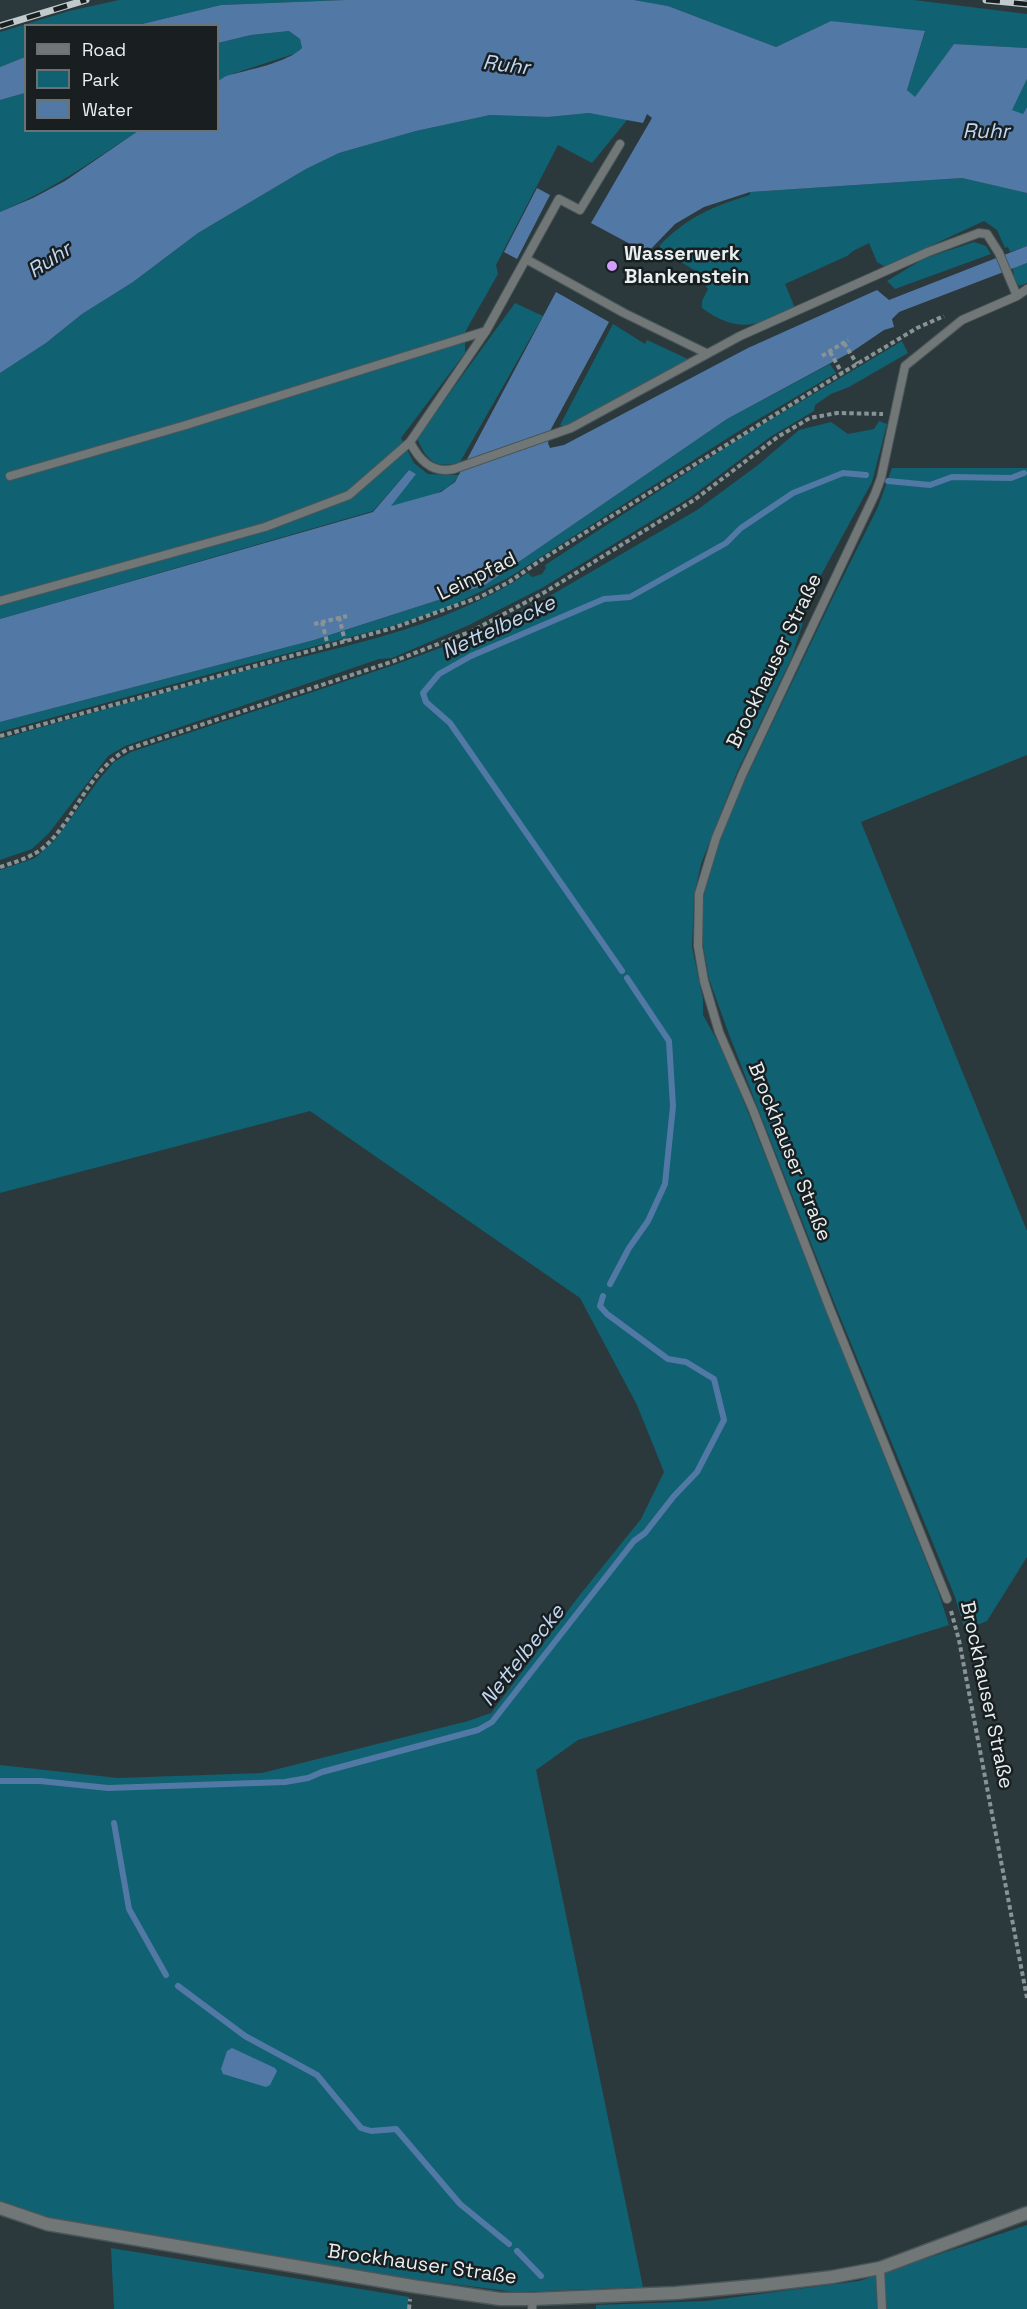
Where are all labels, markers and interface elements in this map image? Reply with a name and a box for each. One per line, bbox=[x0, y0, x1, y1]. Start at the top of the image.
legend bbox=[24, 24, 219, 132]
text: Road bbox=[82, 38, 126, 61]
water label: Ruhr bbox=[481, 51, 531, 81]
text: Park bbox=[82, 68, 119, 91]
text: Water bbox=[82, 98, 133, 121]
water label: Ruhr bbox=[963, 119, 1009, 145]
water label: Ruhr bbox=[23, 238, 77, 284]
place label: Wasserwerk Blankenstein bbox=[624, 243, 749, 290]
marker: Wasserwerk Blankenstein bbox=[605, 259, 619, 273]
street label: Leinpfad bbox=[433, 548, 521, 606]
street label: Brockhauser Straße bbox=[722, 570, 828, 752]
water label: Nettelbecke bbox=[438, 591, 560, 665]
street label: Brockhauser Straße bbox=[742, 1059, 836, 1245]
street label: Brockhauser Straße bbox=[954, 1599, 1018, 1791]
water label: Nettelbecke bbox=[475, 1600, 571, 1712]
street label: Brockhauser Straße bbox=[326, 2240, 518, 2290]

